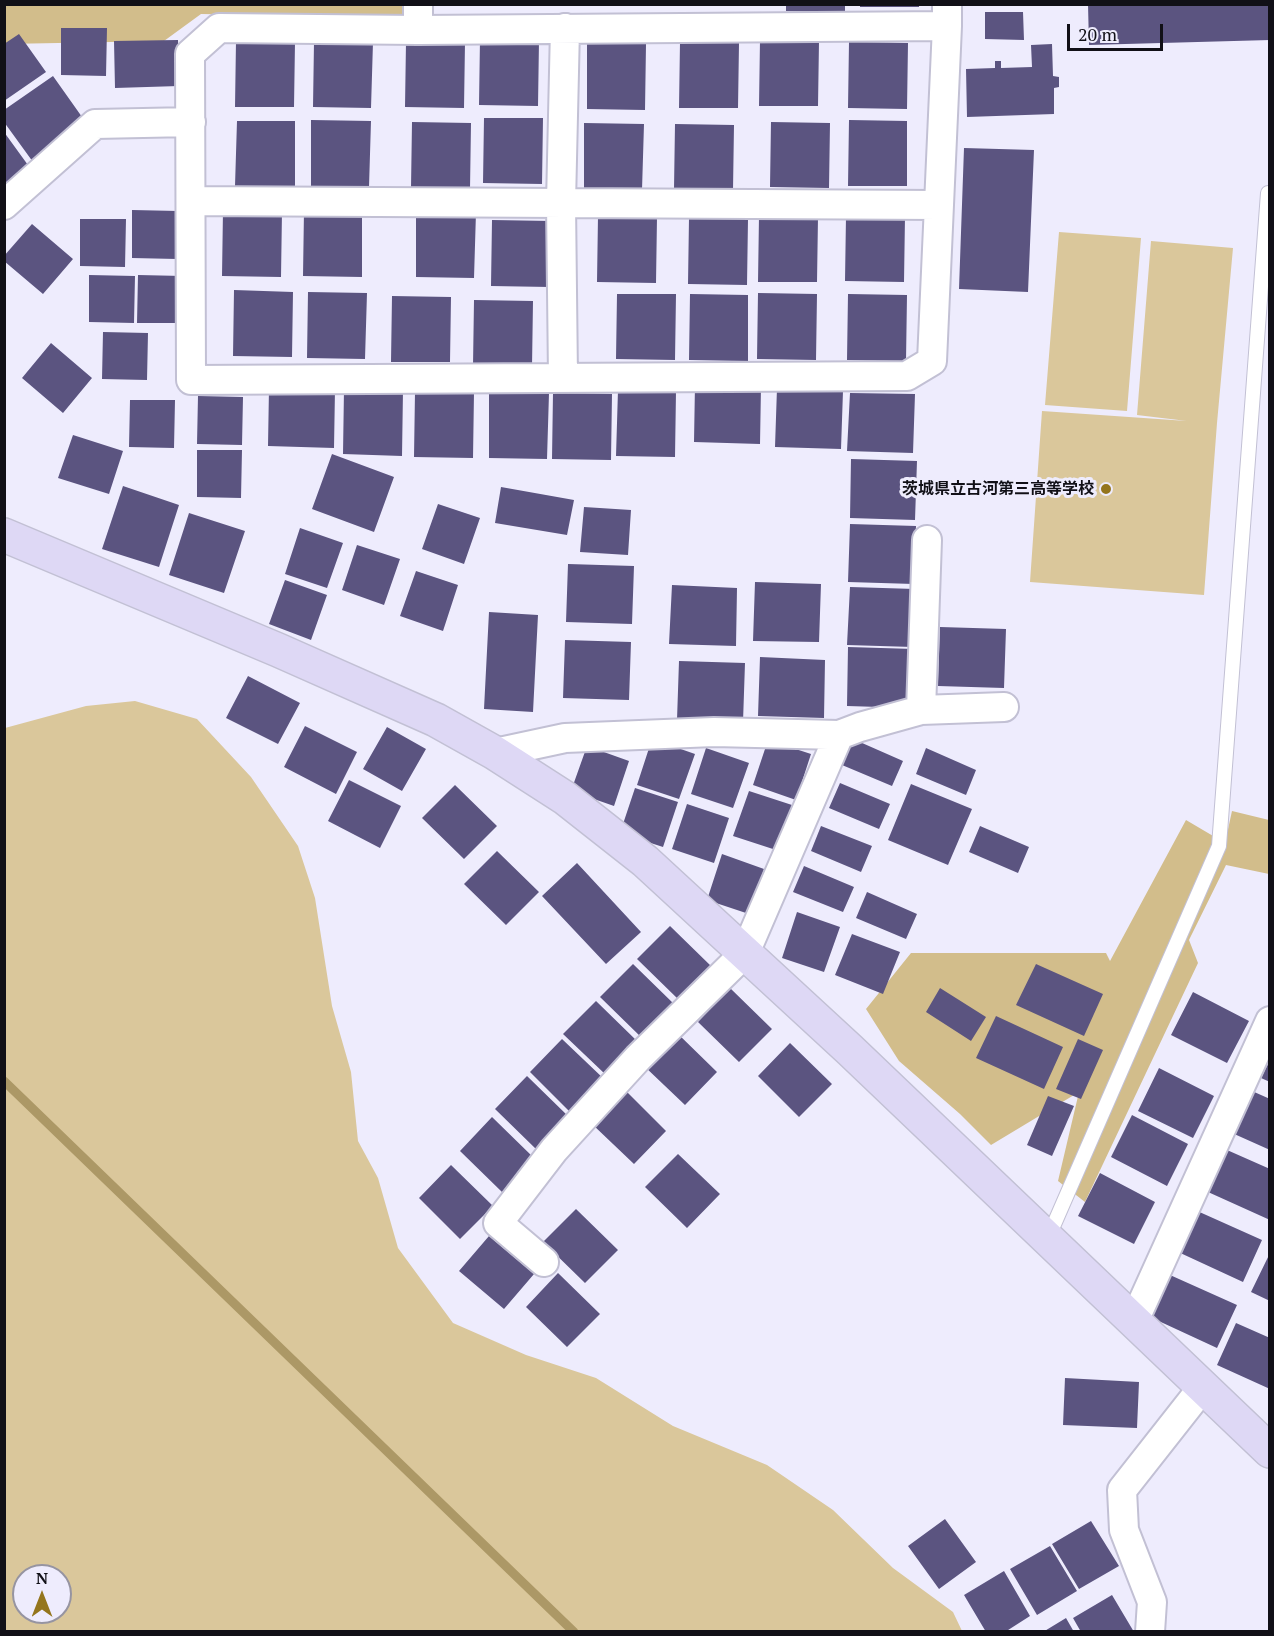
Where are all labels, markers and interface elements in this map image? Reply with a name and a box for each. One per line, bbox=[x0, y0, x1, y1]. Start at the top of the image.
scale bar bbox=[1070, 12, 1166, 50]
text: 20 m bbox=[1078, 22, 1117, 46]
place label: 茨城県立古河第三高等学校 bbox=[902, 479, 1094, 499]
marker: 茨城県立古河第三高等学校 bbox=[1099, 482, 1113, 496]
north arrow bbox=[12, 1564, 72, 1624]
text: N bbox=[36, 1567, 48, 1589]

